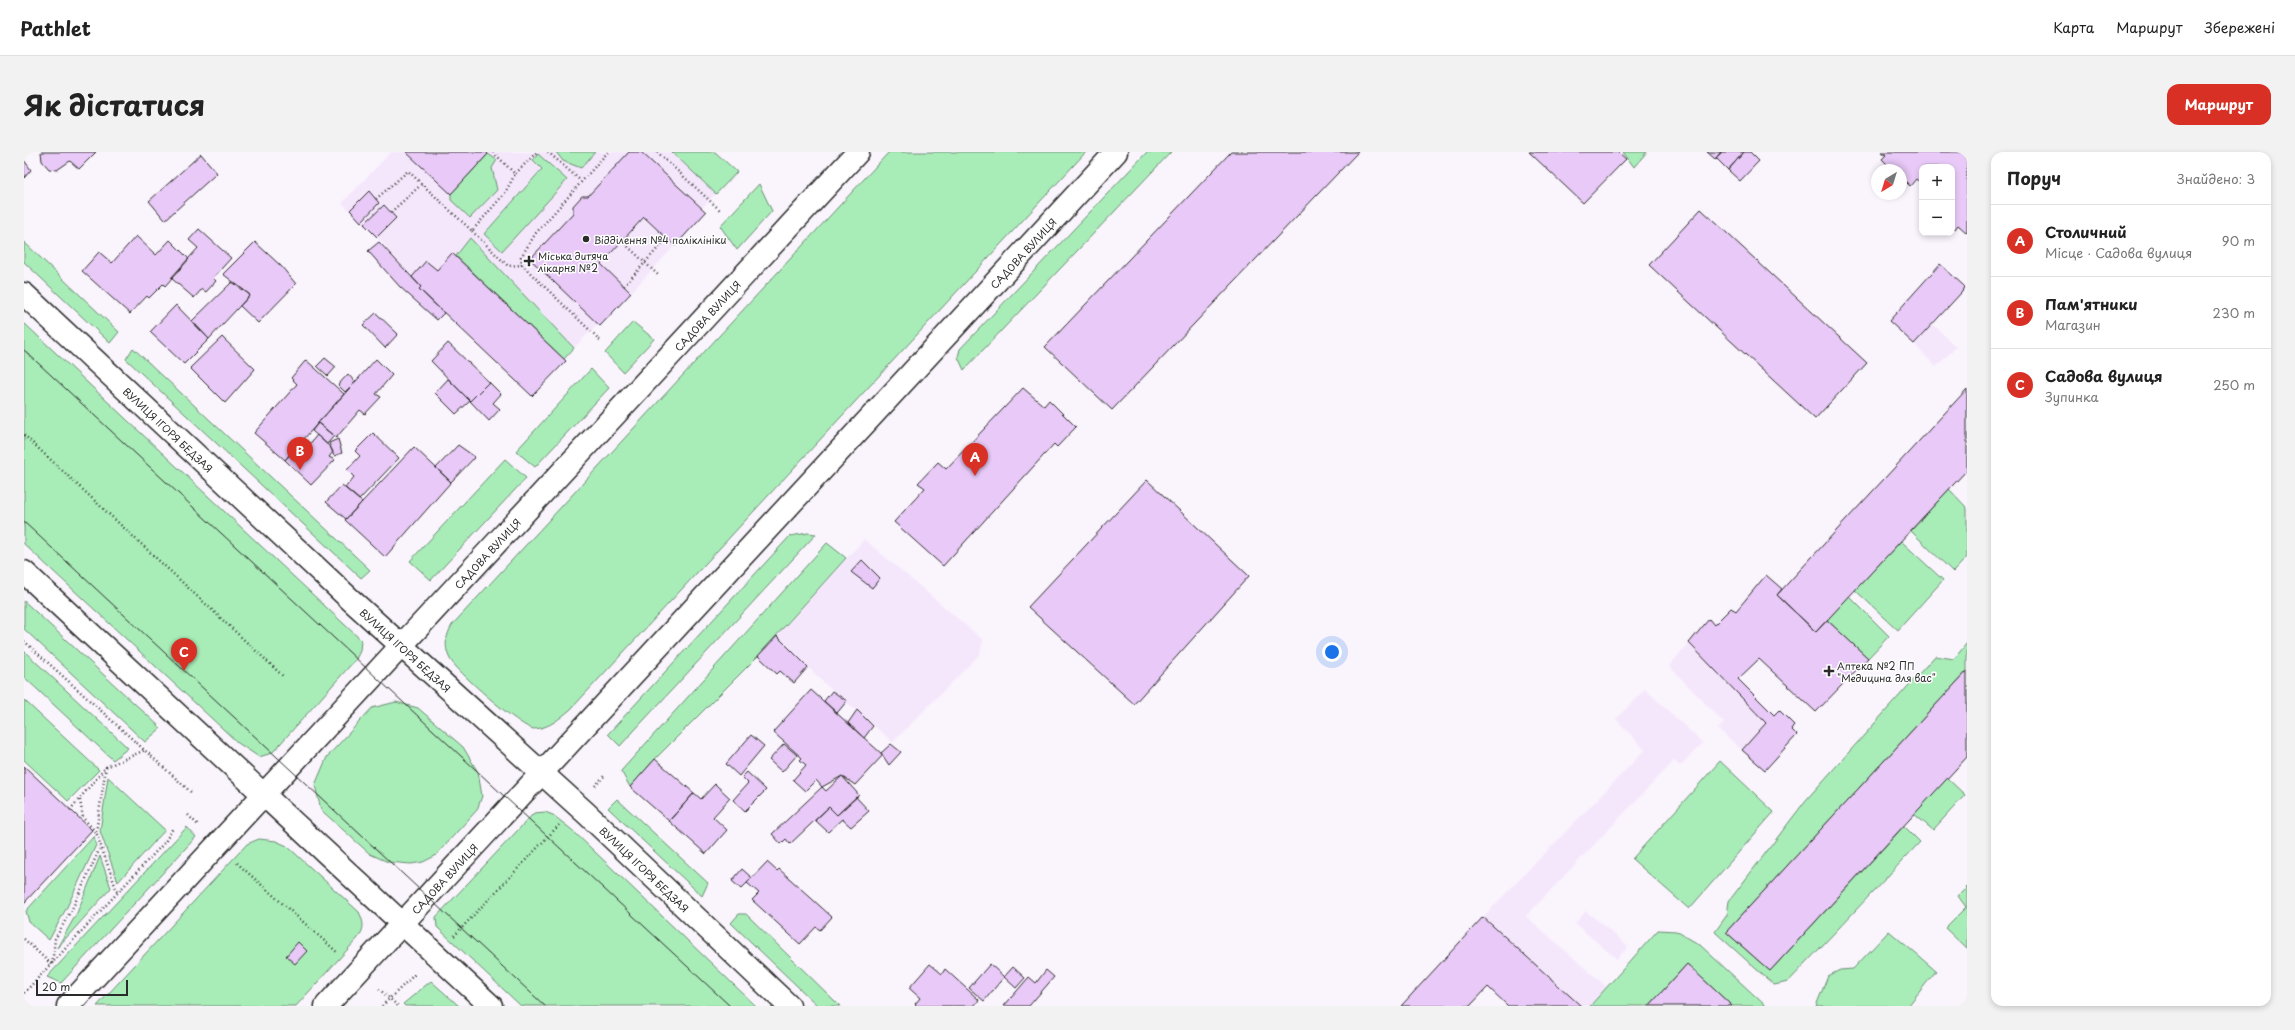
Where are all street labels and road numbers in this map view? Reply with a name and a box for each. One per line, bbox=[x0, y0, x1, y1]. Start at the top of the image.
street label: САДОВА ВУЛИЦЯ bbox=[986, 214, 1059, 291]
street label: САДОВА ВУЛИЦЯ bbox=[670, 276, 744, 354]
street label: ВУЛИЦЯ ІГОРЯ БЕДЗАЯ bbox=[120, 383, 217, 475]
street label: САДОВА ВУЛИЦЯ bbox=[450, 514, 524, 592]
street label: ВУЛИЦЯ ІГОРЯ БЕДЗАЯ bbox=[357, 605, 455, 695]
street label: ВУЛИЦЯ ІГОРЯ БЕДЗАЯ bbox=[597, 823, 693, 915]
street label: САДОВА ВУЛИЦЯ bbox=[408, 840, 481, 917]

